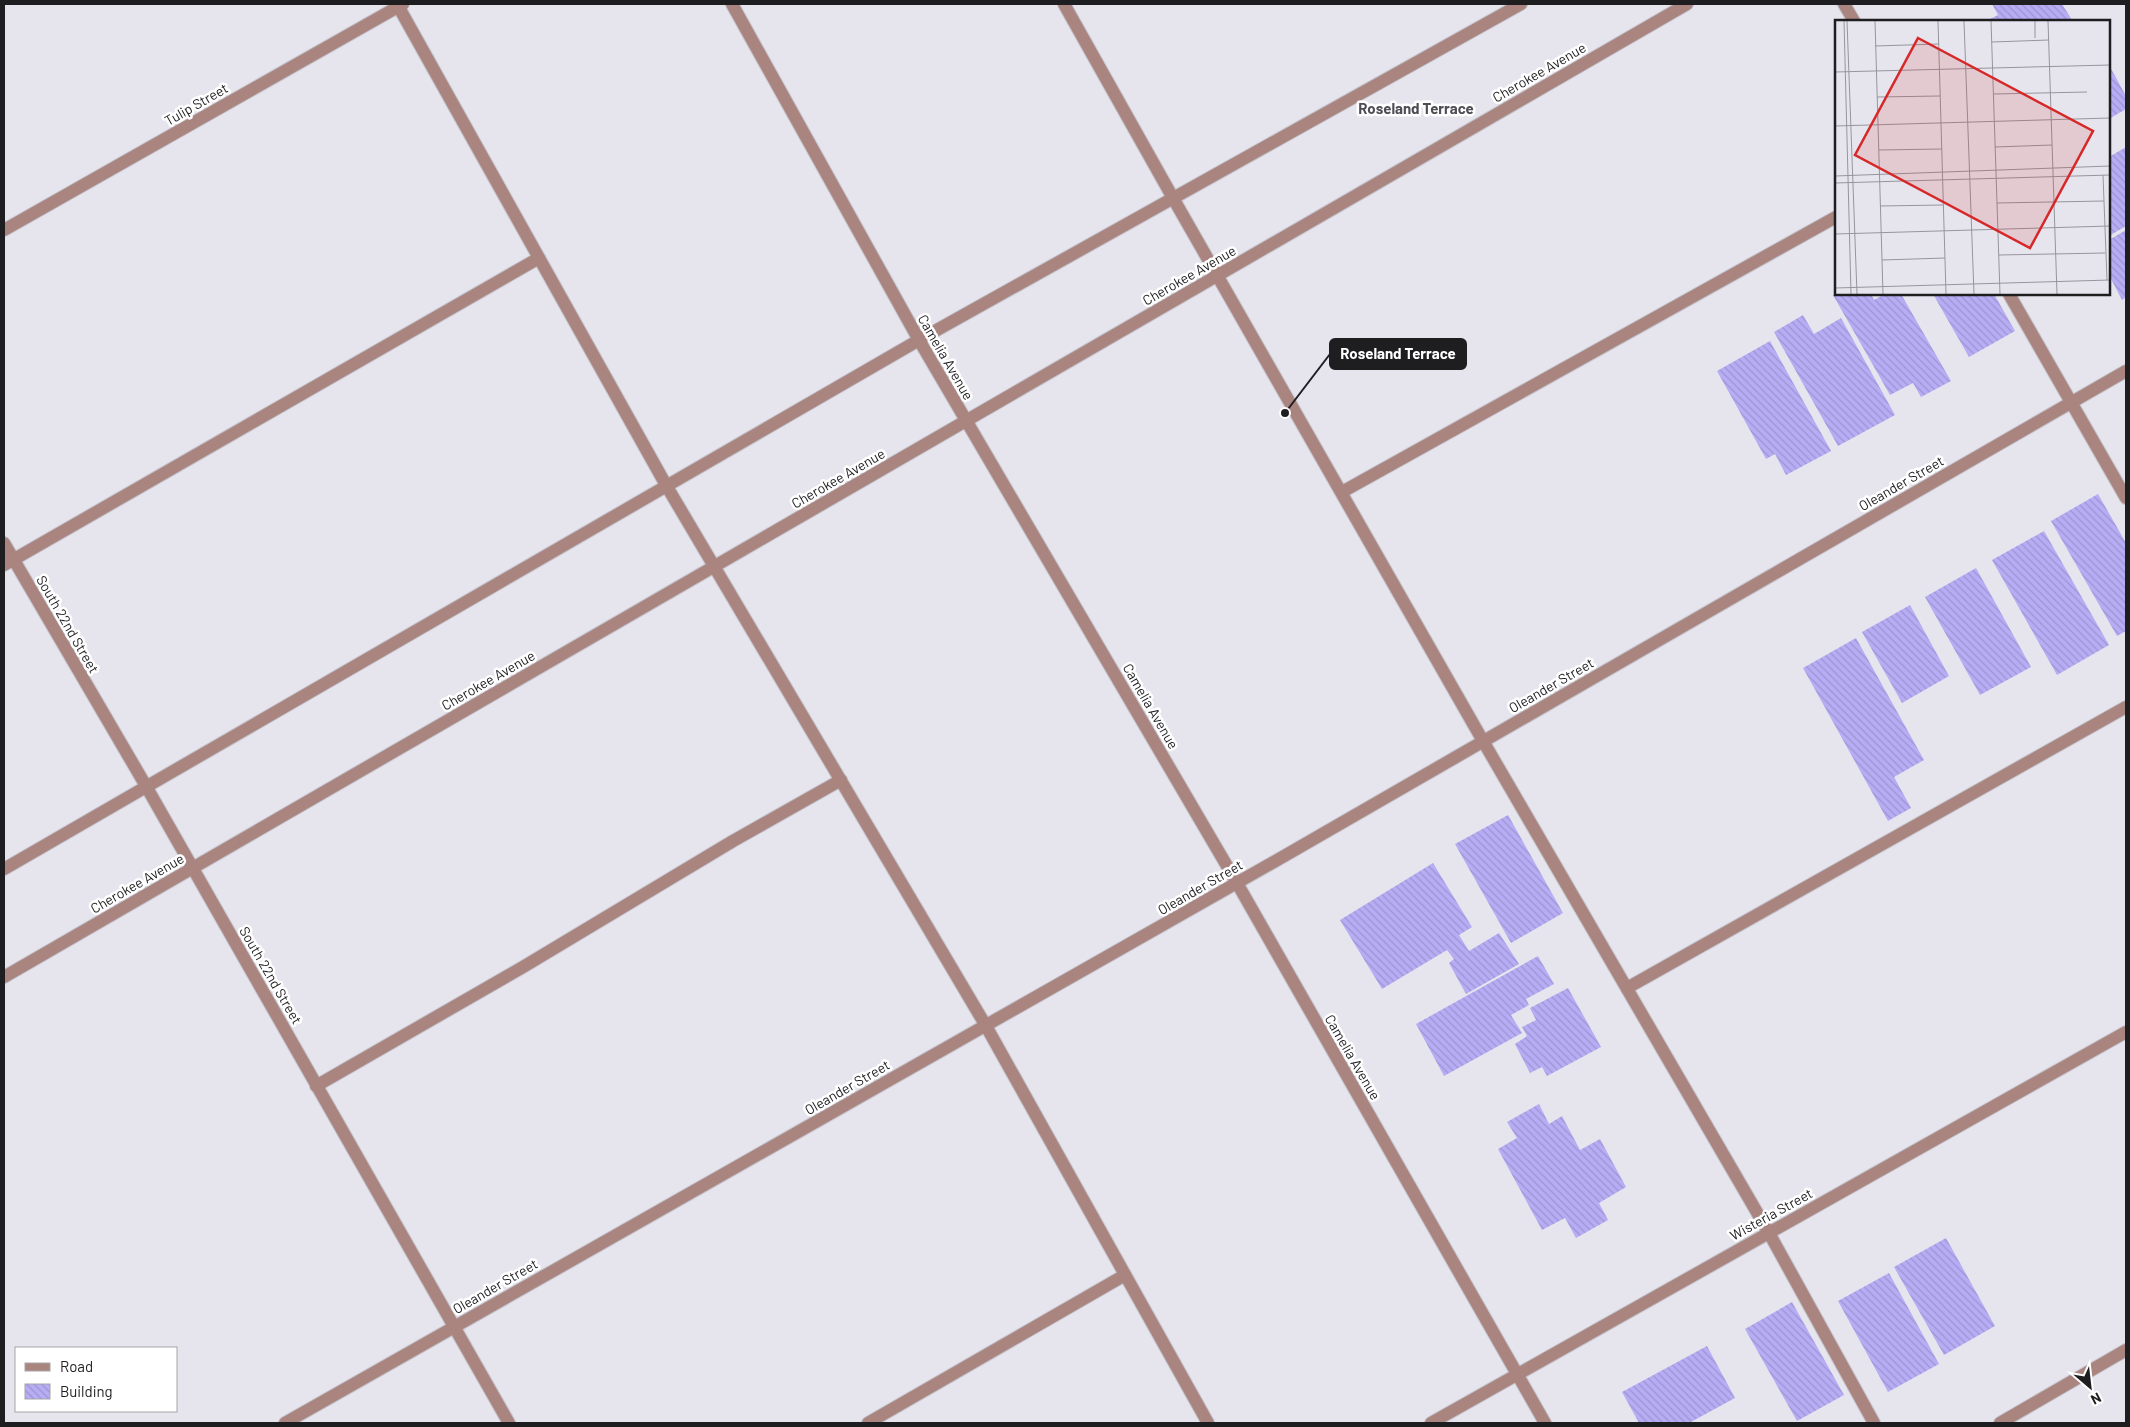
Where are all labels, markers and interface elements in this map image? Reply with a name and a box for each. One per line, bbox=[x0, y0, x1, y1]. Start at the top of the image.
inset map bbox=[1835, 20, 2110, 295]
street label: Cherokee Avenue bbox=[1489, 38, 1589, 106]
street label: Tulip Street bbox=[161, 79, 231, 129]
district label: Roseland Terrace bbox=[1358, 99, 1474, 117]
street label: Cherokee Avenue bbox=[1139, 241, 1239, 309]
street label: Camelia Avenue bbox=[915, 311, 977, 403]
callout: Roseland Terrace bbox=[1330, 339, 1466, 369]
text: Roseland Terrace bbox=[1340, 344, 1456, 362]
street label: Cherokee Avenue bbox=[788, 444, 888, 512]
street label: Oleander Street bbox=[1856, 452, 1946, 514]
street label: South 22nd Street bbox=[33, 572, 103, 676]
street label: Cherokee Avenue bbox=[438, 646, 538, 714]
street label: Oleander Street bbox=[1506, 654, 1596, 716]
street label: Camelia Avenue bbox=[1120, 660, 1182, 752]
street label: Cherokee Avenue bbox=[87, 849, 187, 917]
street label: Oleander Street bbox=[1155, 856, 1245, 918]
street label: South 22nd Street bbox=[236, 923, 306, 1027]
street label: Camelia Avenue bbox=[1322, 1011, 1384, 1103]
street label: Oleander Street bbox=[802, 1056, 892, 1118]
street label: Wisteria Street bbox=[1727, 1184, 1815, 1244]
street label: Oleander Street bbox=[450, 1255, 540, 1317]
legend bbox=[15, 1347, 178, 1412]
text: Road bbox=[60, 1357, 93, 1375]
north arrow bbox=[2065, 1362, 2115, 1412]
text: Building bbox=[60, 1382, 113, 1400]
text: N bbox=[2088, 1389, 2104, 1409]

